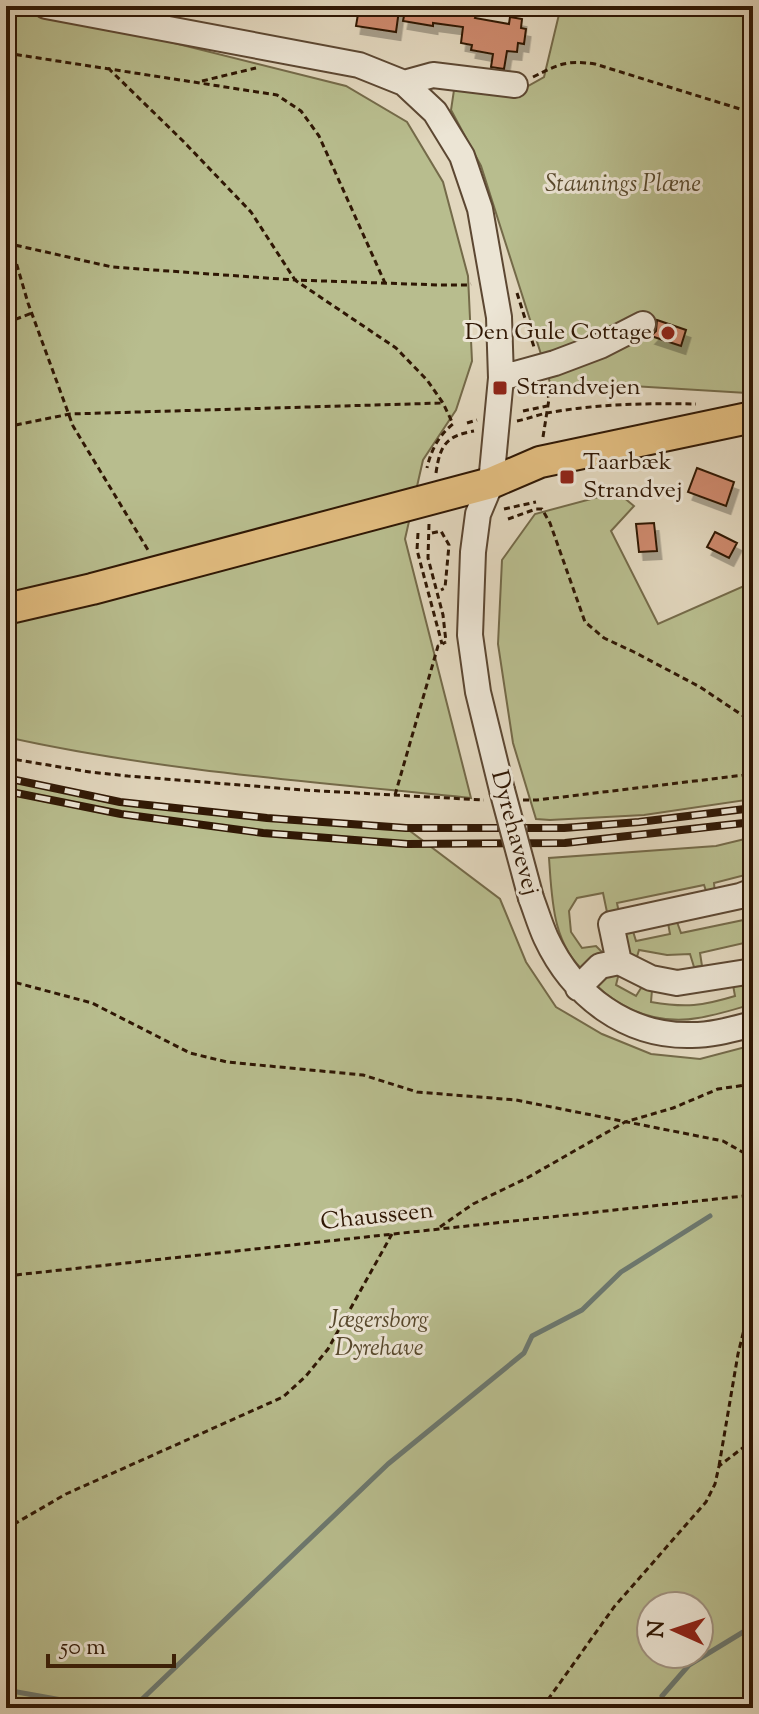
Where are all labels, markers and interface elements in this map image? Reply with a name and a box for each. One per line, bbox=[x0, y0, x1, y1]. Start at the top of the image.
park label: Staunings Plæne bbox=[545, 168, 701, 202]
place label: Den Gule Cottage bbox=[465, 316, 652, 350]
marker: Den Gule Cottage bbox=[659, 324, 677, 342]
place label: Strandvejen bbox=[516, 371, 641, 405]
marker: Strandvejen bbox=[491, 379, 509, 397]
place label: Taarbæk Strandvej bbox=[583, 446, 682, 508]
marker: Taarbæk Strandvej bbox=[558, 468, 576, 486]
street label: Dyrehavevej bbox=[481, 767, 547, 899]
street label: Chausseen bbox=[319, 1194, 435, 1240]
park label: Jægersborg Dyrehave bbox=[328, 1304, 429, 1366]
north arrow bbox=[635, 1590, 715, 1670]
scale bar bbox=[48, 1618, 174, 1668]
text: N bbox=[642, 1619, 674, 1639]
text: 50 m bbox=[58, 1631, 106, 1665]

